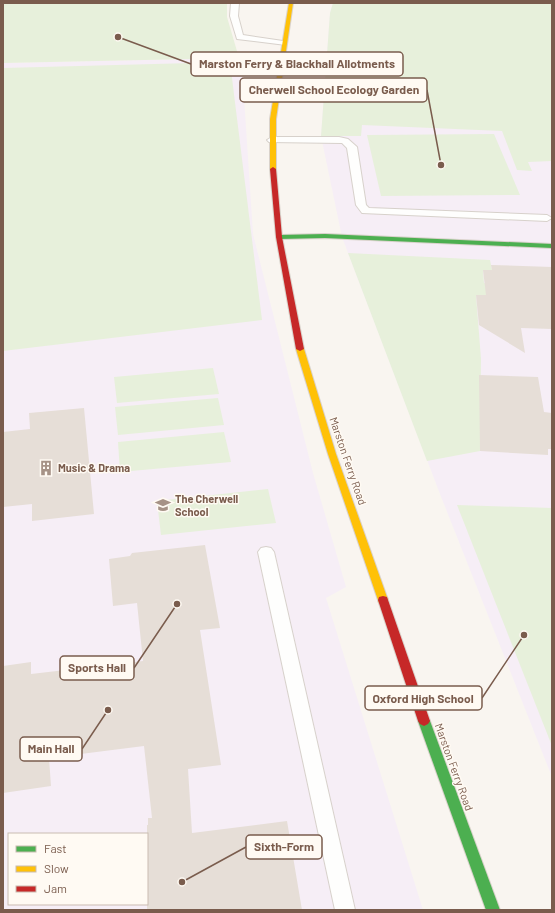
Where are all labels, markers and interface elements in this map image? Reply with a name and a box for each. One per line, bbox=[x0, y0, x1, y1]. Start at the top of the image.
callout: Marston Ferry & Blackhall Allotments bbox=[191, 52, 403, 76]
text: Marston Ferry & Blackhall Allotments bbox=[199, 56, 395, 70]
callout: Cherwell School Ecology Garden bbox=[240, 78, 427, 102]
text: Cherwell School Ecology Garden bbox=[249, 82, 419, 96]
street label: Marston Ferry Road bbox=[327, 415, 370, 507]
building icon: Music & Drama bbox=[37, 459, 55, 477]
place label: Music & Drama bbox=[58, 461, 130, 474]
place label: The Cherwell School bbox=[175, 492, 239, 518]
school or university icon: The Cherwell School bbox=[154, 496, 172, 514]
callout: Sports Hall bbox=[60, 656, 134, 680]
text: Sports Hall bbox=[68, 660, 126, 674]
callout: Oxford High School bbox=[365, 686, 482, 710]
text: Oxford High School bbox=[372, 691, 474, 705]
street label: Marston Ferry Road bbox=[433, 721, 476, 812]
callout: Main Hall bbox=[20, 737, 82, 761]
text: Main Hall bbox=[28, 741, 74, 755]
legend bbox=[8, 833, 148, 905]
callout: Sixth-Form bbox=[246, 835, 322, 859]
text: Sixth-Form bbox=[254, 839, 314, 853]
text: Fast bbox=[44, 841, 67, 855]
text: Slow bbox=[44, 861, 69, 875]
text: Jam bbox=[44, 881, 67, 895]

